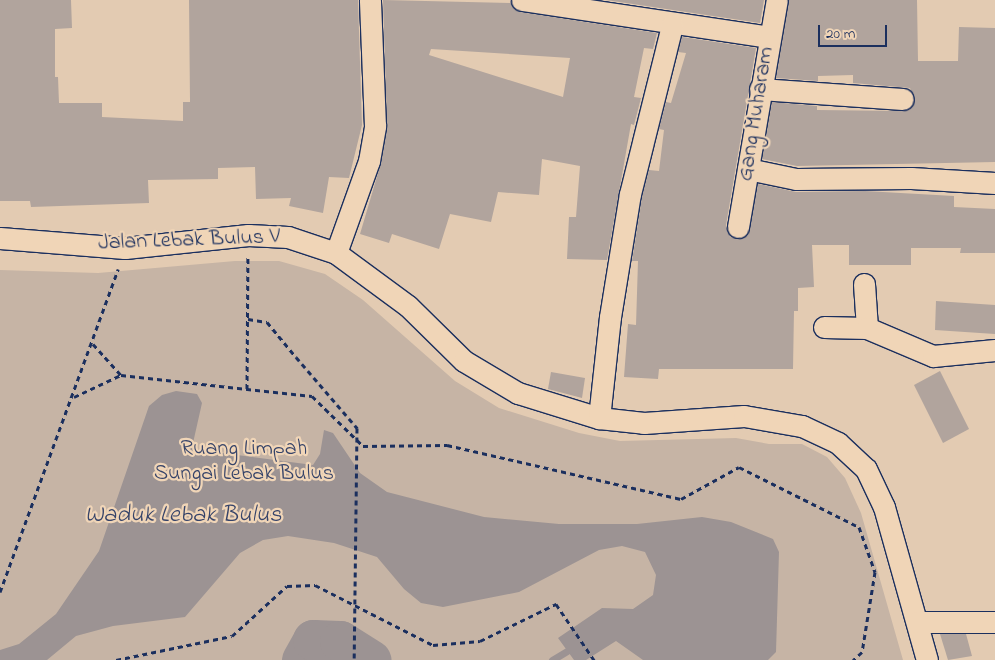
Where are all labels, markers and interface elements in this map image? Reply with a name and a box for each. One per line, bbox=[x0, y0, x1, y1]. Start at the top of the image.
scale bar bbox=[820, 15, 889, 47]
text: 20 m bbox=[826, 23, 855, 45]
street label: Gang Muharam bbox=[733, 45, 781, 183]
street label: Jalan Lebak Bulus V bbox=[98, 225, 280, 257]
park label: Ruang Limpah Sungai Lebak Bulus bbox=[154, 436, 334, 488]
water label: Waduk Lebak Bulus bbox=[85, 502, 281, 530]

